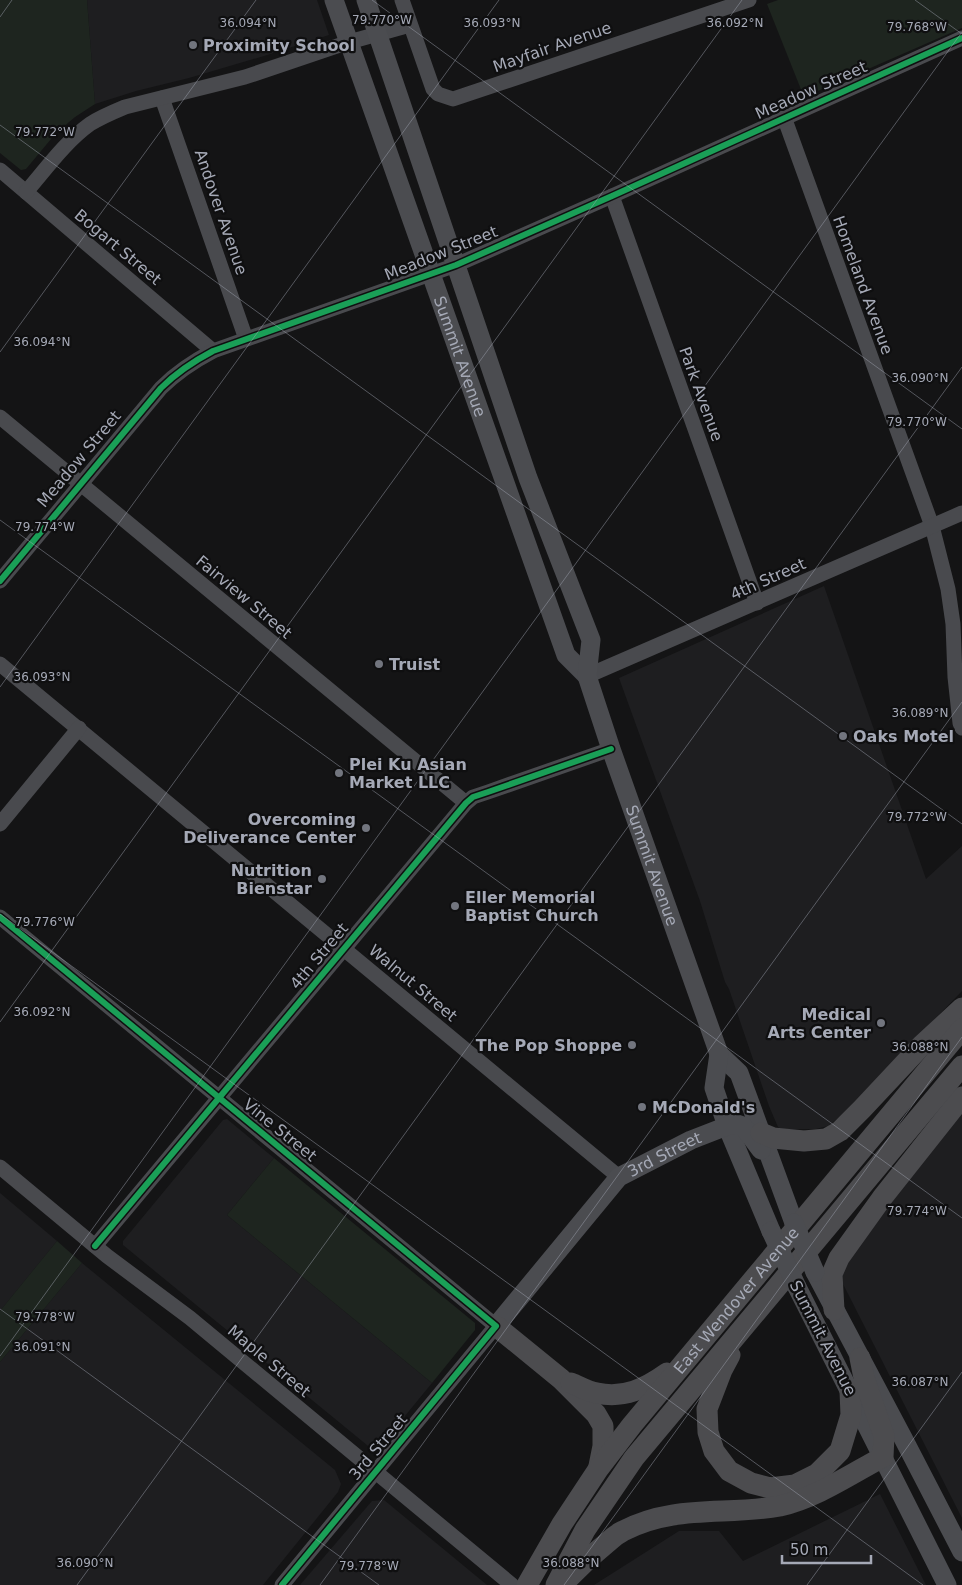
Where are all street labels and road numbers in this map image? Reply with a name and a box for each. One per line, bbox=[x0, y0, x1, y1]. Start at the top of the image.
street label: Mayfair Avenue bbox=[490, 18, 614, 76]
street label: Meadow Street bbox=[752, 57, 870, 123]
street label: Andover Avenue bbox=[191, 147, 251, 277]
street label: Bogart Street bbox=[71, 205, 165, 289]
street label: Homeland Avenue bbox=[829, 213, 897, 357]
street label: Meadow Street bbox=[382, 222, 500, 284]
street label: Summit Avenue bbox=[430, 293, 490, 419]
street label: Park Avenue bbox=[675, 344, 727, 444]
street label: Meadow Street bbox=[33, 407, 125, 511]
street label: Fairview Street bbox=[192, 551, 296, 643]
street label: 4th Street bbox=[727, 554, 809, 604]
street label: Summit Avenue bbox=[622, 802, 682, 928]
street label: 4th Street bbox=[286, 919, 352, 993]
street label: Walnut Street bbox=[365, 941, 461, 1025]
street label: Vine Street bbox=[240, 1095, 320, 1165]
street label: 3rd Street bbox=[624, 1128, 704, 1181]
street label: East Wendover Avenue bbox=[669, 1223, 802, 1377]
street label: Summit Avenue bbox=[786, 1277, 860, 1399]
street label: Maple Street bbox=[224, 1321, 314, 1401]
street label: 3rd Street bbox=[345, 1410, 411, 1484]

